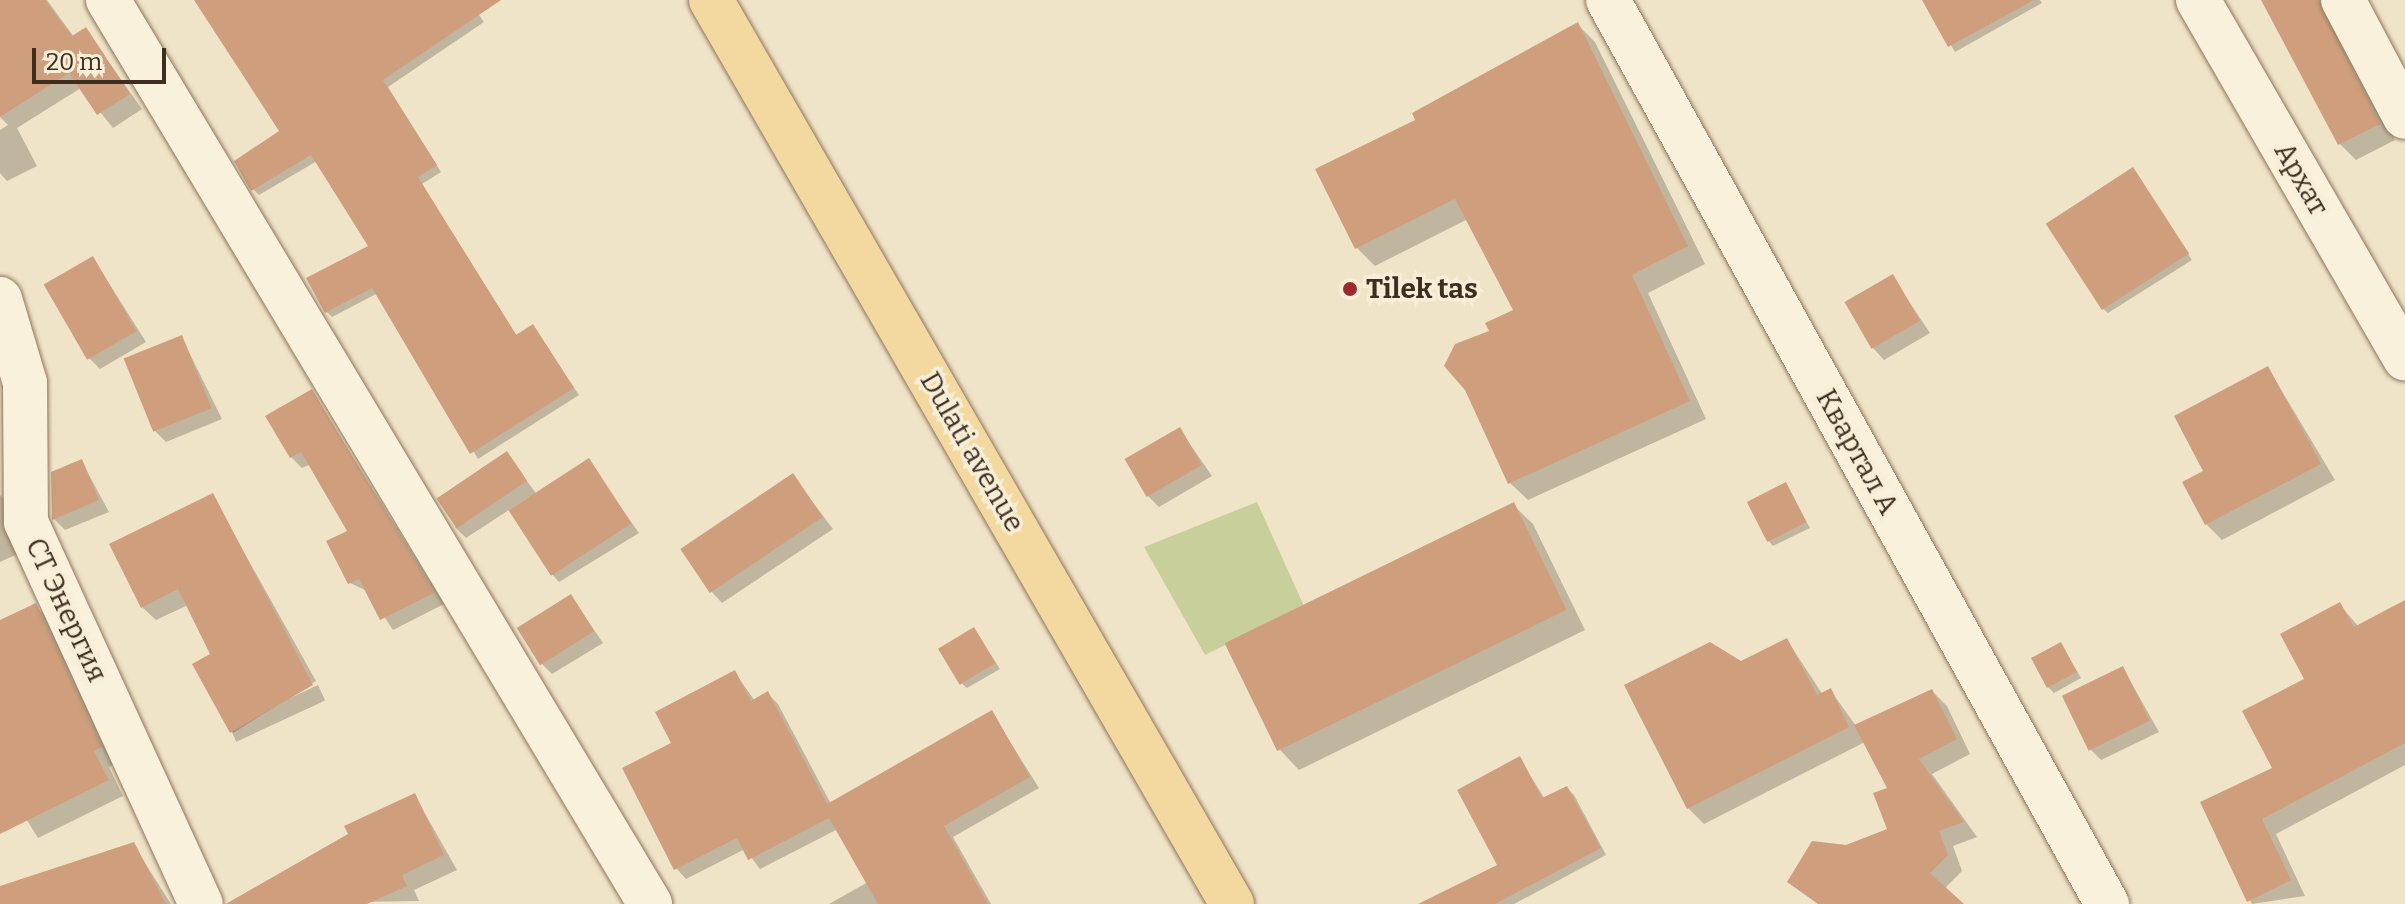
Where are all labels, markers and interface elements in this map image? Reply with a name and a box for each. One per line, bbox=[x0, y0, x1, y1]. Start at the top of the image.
scale bar bbox=[36, 32, 170, 82]
text: 20 m bbox=[46, 48, 102, 76]
street label: Архат bbox=[2267, 137, 2335, 221]
place label: Tilek tas bbox=[1366, 272, 1478, 306]
marker: Tilek tas bbox=[1341, 280, 1359, 298]
street label: Dulati avenue bbox=[913, 366, 1031, 538]
street label: Квартал А bbox=[1809, 383, 1905, 521]
street label: СТ Энергия bbox=[18, 533, 114, 687]

